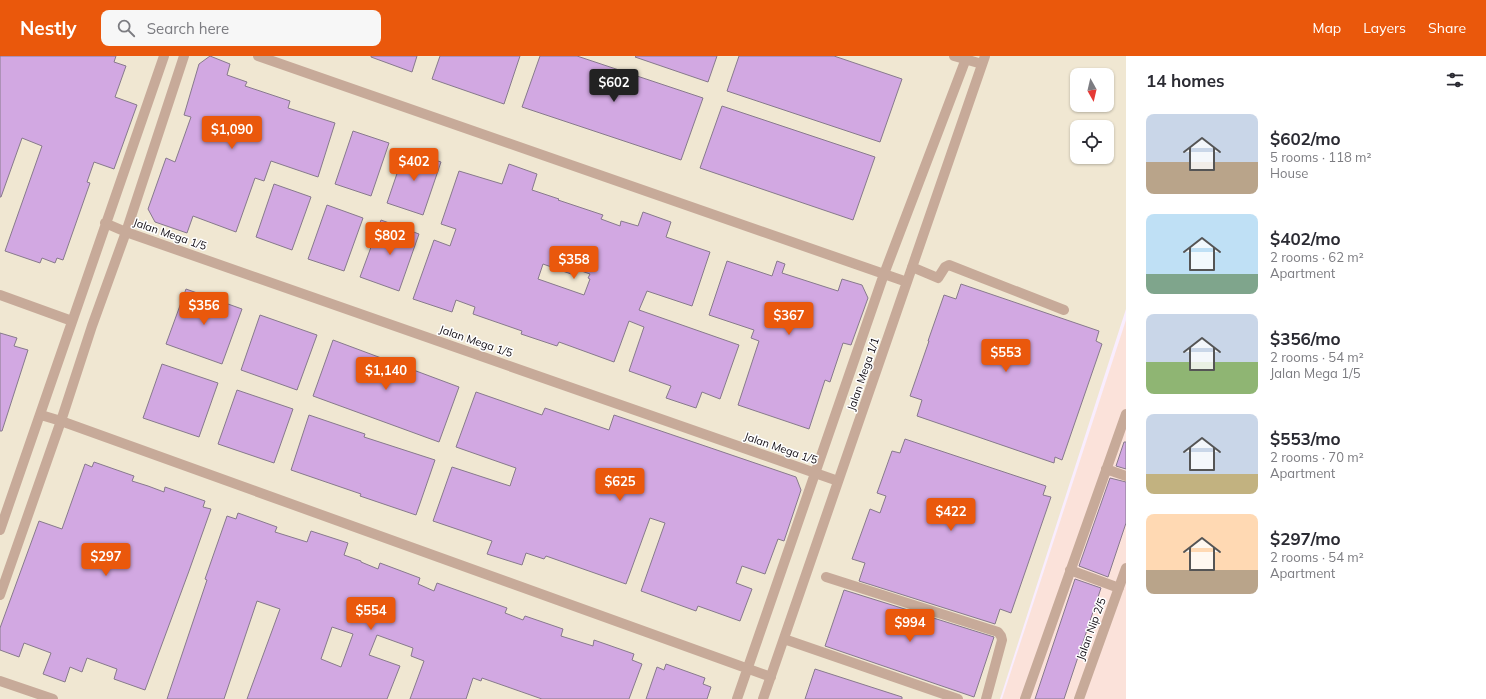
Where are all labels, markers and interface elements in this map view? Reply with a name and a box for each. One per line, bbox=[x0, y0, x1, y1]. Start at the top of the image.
search box bbox=[101, 10, 381, 46]
text: Nestly bbox=[20, 16, 77, 40]
icon: search bbox=[115, 17, 137, 39]
text: Search here bbox=[147, 19, 229, 38]
text: Map bbox=[1312, 19, 1341, 37]
text: Layers bbox=[1363, 19, 1406, 37]
text: Share bbox=[1428, 19, 1466, 37]
north arrow bbox=[1070, 68, 1114, 112]
map controls bbox=[1070, 68, 1114, 164]
pin: $602 bbox=[590, 69, 638, 103]
icon: filters bbox=[1444, 69, 1466, 91]
text: 14 homes bbox=[1146, 70, 1225, 91]
text: $602 bbox=[598, 74, 630, 90]
pin: $1,090 bbox=[199, 116, 265, 150]
button: locate bbox=[1070, 120, 1114, 164]
text: $1,090 bbox=[211, 121, 253, 137]
text: $602/mo bbox=[1270, 128, 1341, 149]
icon: home bbox=[1178, 130, 1226, 178]
pin: $402 bbox=[390, 148, 438, 182]
text: 5 rooms · 118 m² bbox=[1270, 149, 1371, 165]
text: $402 bbox=[398, 153, 430, 169]
text: House bbox=[1270, 165, 1308, 181]
street label: Jalan Mega 1/5 bbox=[131, 215, 209, 253]
pin: $802 bbox=[366, 222, 414, 256]
text: $802 bbox=[374, 227, 406, 243]
text: $402/mo bbox=[1270, 228, 1341, 249]
icon: home bbox=[1178, 230, 1226, 278]
pin: $358 bbox=[550, 246, 598, 280]
text: 2 rooms · 62 m² bbox=[1270, 249, 1364, 265]
text: $358 bbox=[558, 251, 590, 267]
text: Apartment bbox=[1270, 265, 1335, 281]
pin: $356 bbox=[180, 292, 228, 326]
text: $356 bbox=[188, 297, 220, 313]
pin: $367 bbox=[765, 302, 813, 336]
text: $367 bbox=[773, 307, 805, 323]
street label: Jalan Mega 1/5 bbox=[437, 322, 515, 360]
text: $356/mo bbox=[1270, 328, 1341, 349]
icon: home bbox=[1178, 330, 1226, 378]
street label: Jalan Mega 1/1 bbox=[844, 335, 882, 413]
pin: $553 bbox=[982, 339, 1030, 373]
text: $553 bbox=[990, 344, 1022, 360]
text: 2 rooms · 54 m² bbox=[1270, 349, 1364, 365]
pin: $1,140 bbox=[353, 357, 419, 391]
text: $1,140 bbox=[365, 362, 407, 378]
text: Jalan Mega 1/5 bbox=[1270, 365, 1361, 381]
text: $553/mo bbox=[1270, 428, 1341, 449]
street label: Jalan Mega 1/5 bbox=[742, 429, 820, 467]
icon: home bbox=[1178, 430, 1226, 478]
text: 2 rooms · 70 m² bbox=[1270, 449, 1364, 465]
text: Apartment bbox=[1270, 465, 1335, 481]
pin: $625 bbox=[596, 468, 644, 502]
text: $625 bbox=[604, 473, 636, 489]
pin: $422 bbox=[927, 498, 975, 532]
text: $422 bbox=[935, 503, 967, 519]
text: $297/mo bbox=[1270, 528, 1341, 549]
icon: home bbox=[1178, 530, 1226, 578]
pin: $297 bbox=[82, 543, 130, 577]
text: $297 bbox=[90, 548, 122, 564]
text: 2 rooms · 54 m² bbox=[1270, 549, 1364, 565]
text: Apartment bbox=[1270, 565, 1335, 581]
street label: Jalan Nip 2/5 bbox=[1073, 595, 1109, 662]
pin: $554 bbox=[347, 597, 395, 631]
text: $554 bbox=[355, 602, 387, 618]
pin: $994 bbox=[886, 609, 934, 643]
text: $994 bbox=[894, 614, 926, 630]

